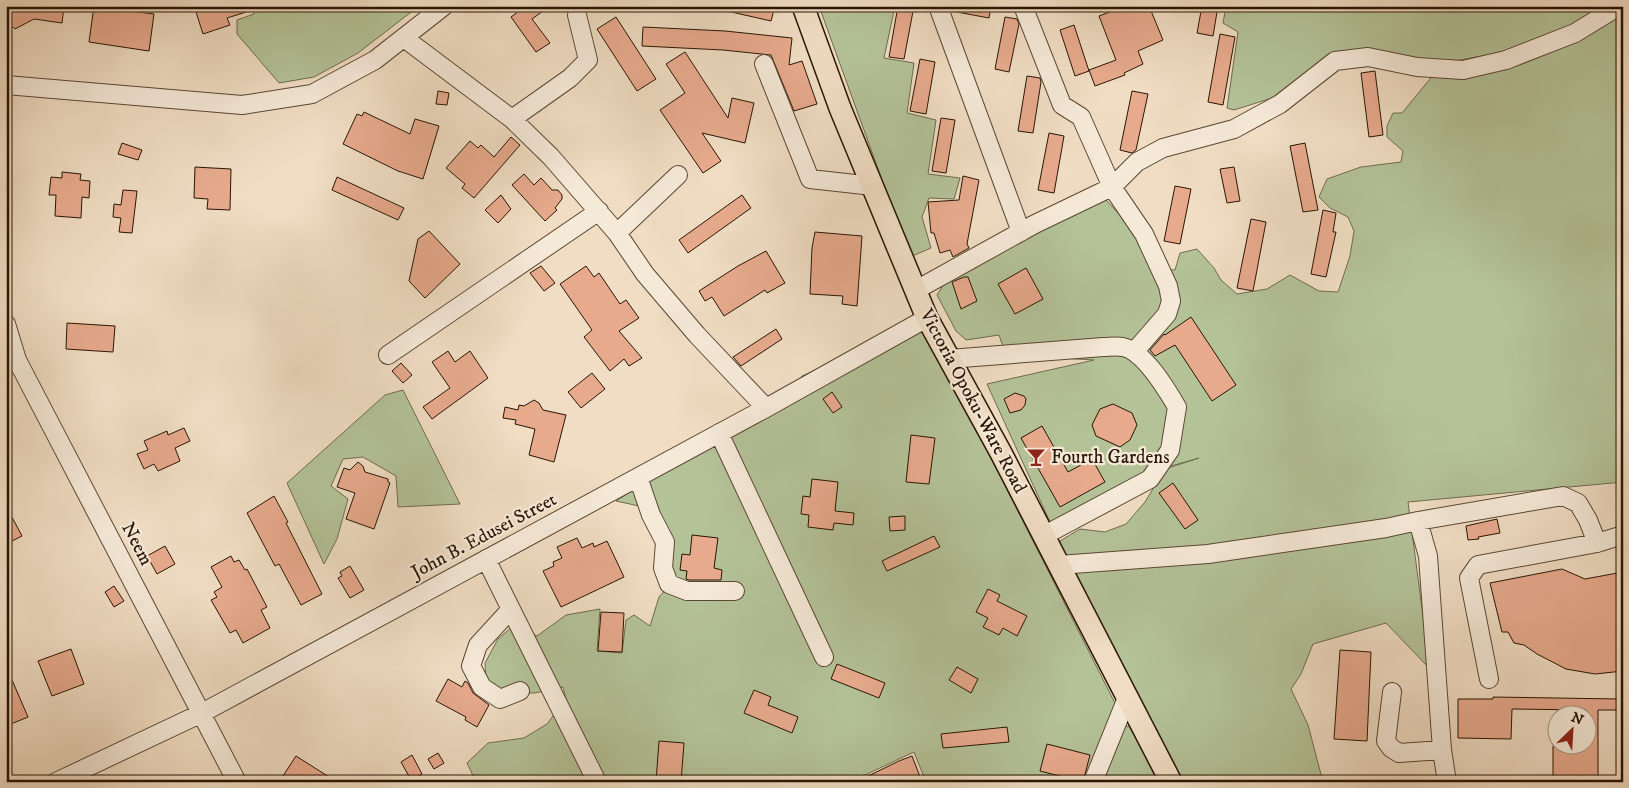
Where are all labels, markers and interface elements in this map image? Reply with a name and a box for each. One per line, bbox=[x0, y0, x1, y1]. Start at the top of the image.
street label: Victoria Opoku-Ware Road bbox=[914, 304, 1032, 498]
bar icon: Fourth Gardens bbox=[1025, 446, 1047, 468]
place label: Fourth Gardens bbox=[1051, 446, 1170, 469]
street label: John B. Edusei Street bbox=[406, 488, 561, 585]
street label: Neem bbox=[116, 519, 158, 569]
north arrow bbox=[1546, 706, 1596, 756]
text: N bbox=[1568, 709, 1587, 730]

